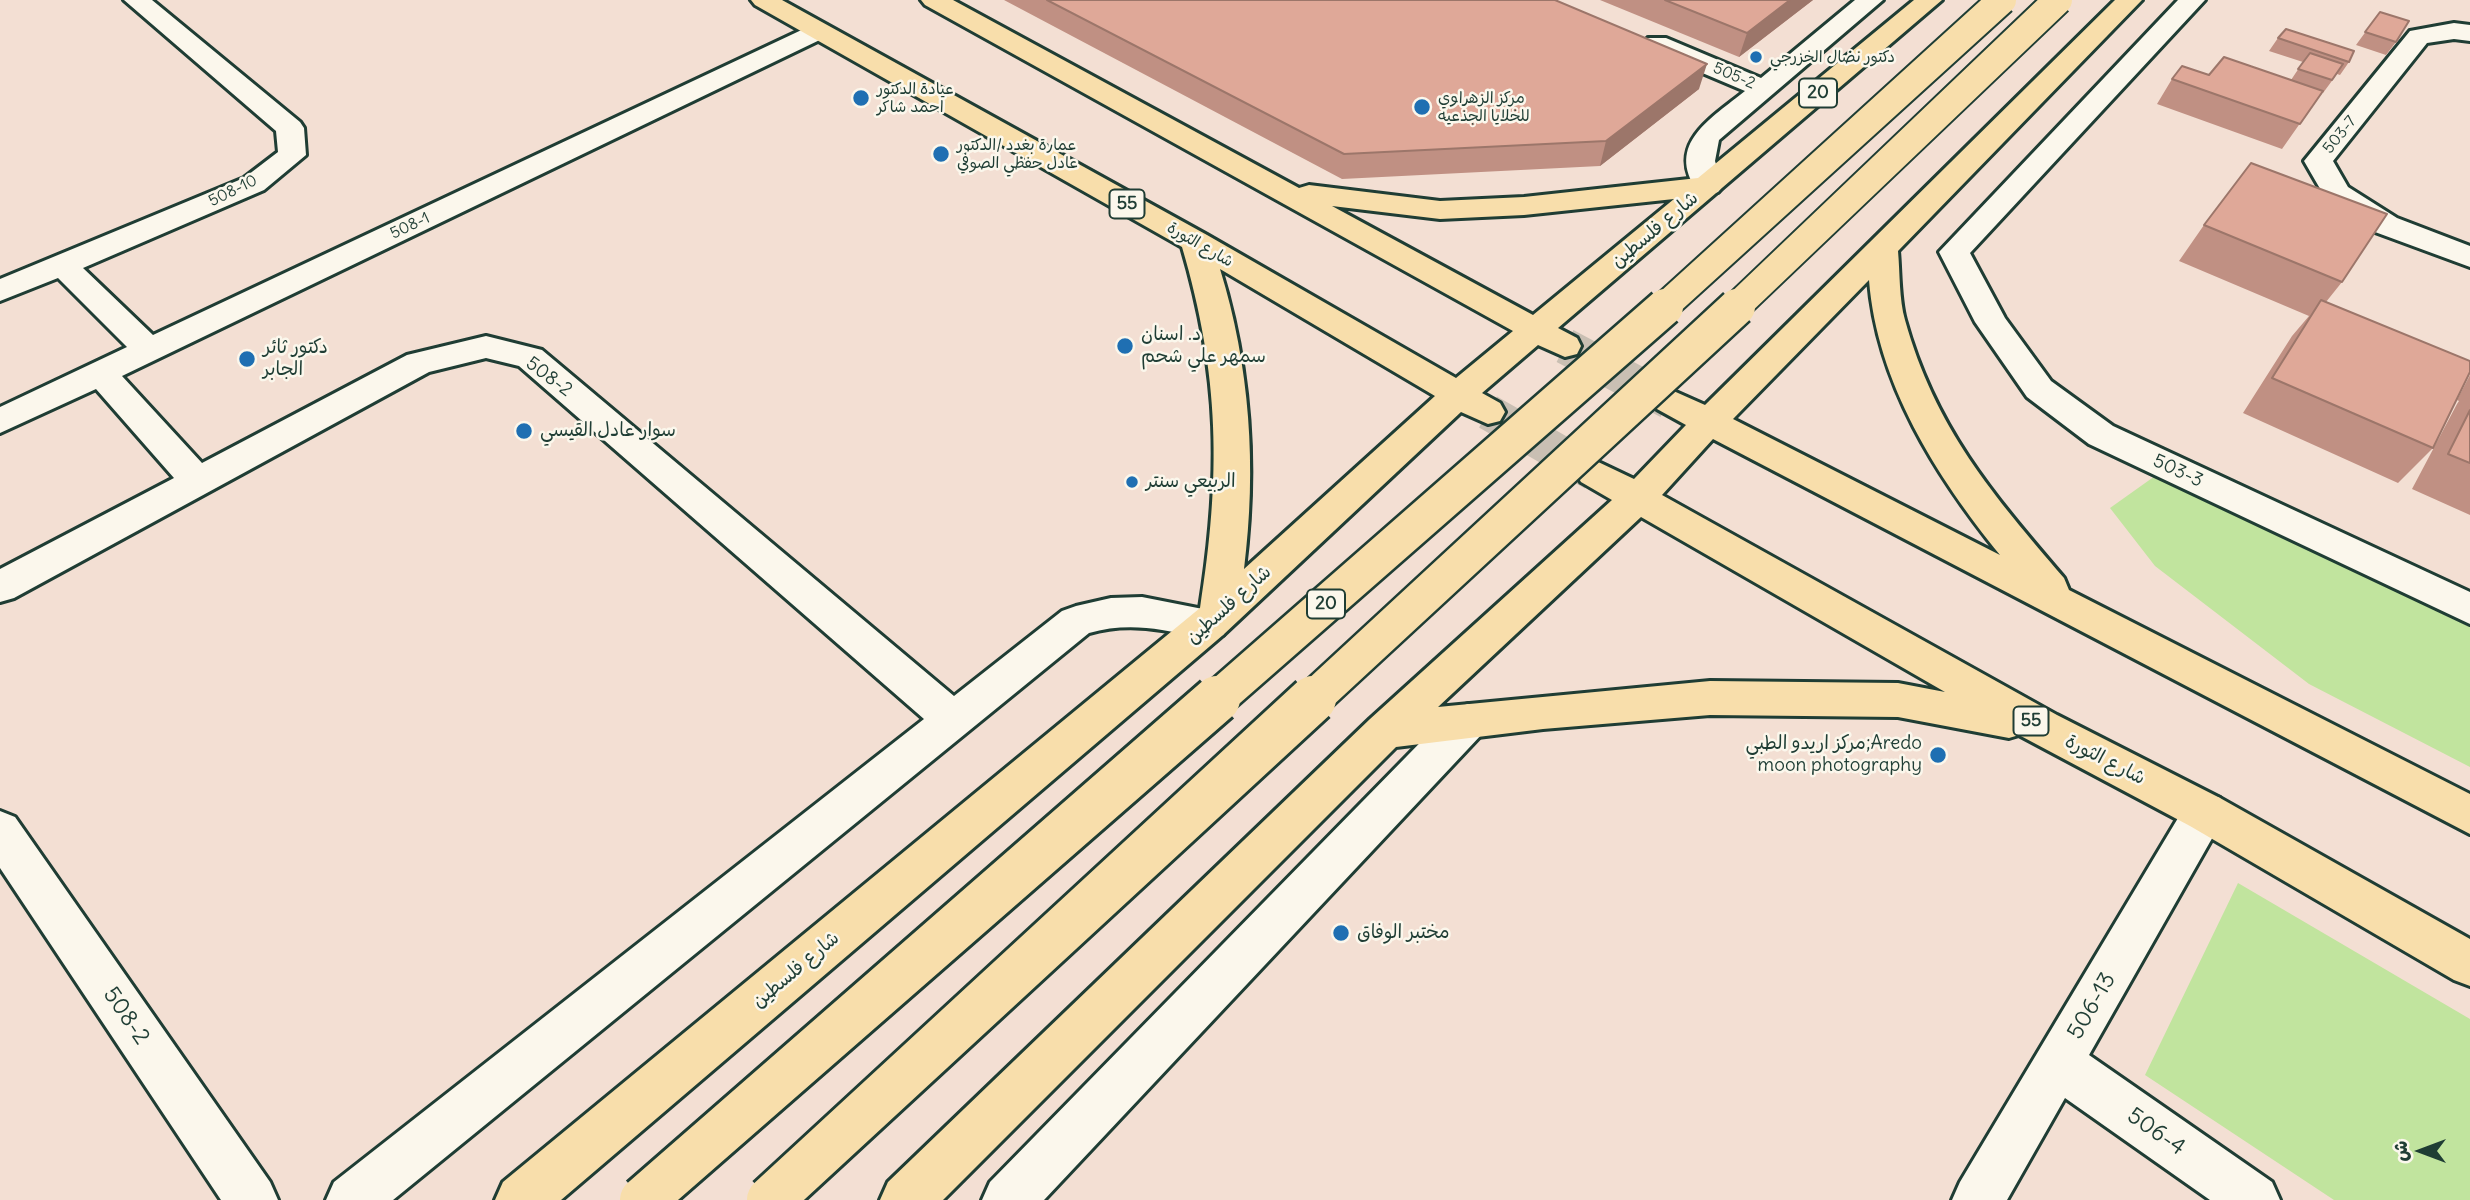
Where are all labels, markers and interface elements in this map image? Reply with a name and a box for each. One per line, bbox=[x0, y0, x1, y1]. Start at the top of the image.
place label: دكتور نضال الخزرجي bbox=[1770, 47, 1895, 67]
marker: دكتور نضال الخزرجي bbox=[1748, 49, 1764, 65]
street label: 505-2 bbox=[1710, 59, 1758, 93]
road number: 20 bbox=[1799, 78, 1837, 108]
place label: عيادة الدكتور احمد شاكر bbox=[877, 79, 954, 117]
marker: عيادة الدكتور احمد شاكر bbox=[851, 88, 871, 108]
place label: مركز الزهراوي للخلايا الجذعيه bbox=[1438, 88, 1530, 126]
marker: مركز الزهراوي للخلايا الجذعيه bbox=[1412, 97, 1432, 117]
street label: 503-7 bbox=[2319, 112, 2361, 158]
place label: عمارة بغدد /الدكتور عادل حفظي الصوفي bbox=[957, 135, 1079, 173]
marker: عمارة بغدد /الدكتور عادل حفظي الصوفي bbox=[931, 144, 951, 164]
street label: 508-10 bbox=[205, 171, 261, 211]
street label: شارع فلسطين bbox=[1607, 187, 1703, 273]
road number: 55 bbox=[1110, 190, 1144, 218]
street label: 508-1 bbox=[387, 209, 433, 243]
street label: شارع الثورة bbox=[1163, 218, 1237, 272]
place label: د. اسنان سمهر علي شحم bbox=[1141, 324, 1266, 368]
marker: د. اسنان سمهر علي شحم bbox=[1115, 336, 1135, 356]
place label: دكتور ثائر الجابر bbox=[263, 337, 328, 381]
marker: دكتور ثائر الجابر bbox=[237, 349, 257, 369]
street label: 508-2 bbox=[521, 352, 577, 402]
place label: سوار عادل القيسي bbox=[540, 420, 676, 442]
marker: سوار عادل القيسي bbox=[514, 421, 534, 441]
street label: 503-3 bbox=[2149, 450, 2207, 492]
place label: الربيعي سنتر bbox=[1146, 471, 1236, 493]
marker: الربيعي سنتر bbox=[1124, 474, 1140, 490]
street label: شارع فلسطين bbox=[1182, 561, 1276, 649]
road number: 20 bbox=[1307, 590, 1345, 618]
road number: 55 bbox=[2014, 706, 2048, 736]
street label: شارع الثورة bbox=[2061, 730, 2149, 790]
place label: مركز اريدو الطبي;Aredo moon photography bbox=[1745, 733, 1922, 777]
marker: مركز اريدو الطبي;Aredo moon photography bbox=[1928, 745, 1948, 765]
place label: مختبر الوفاق bbox=[1357, 922, 1450, 944]
marker: مختبر الوفاق bbox=[1331, 923, 1351, 943]
street label: شارع فلسطين bbox=[748, 927, 844, 1013]
street label: 506-13 bbox=[2062, 968, 2122, 1044]
street label: 508-2 bbox=[97, 982, 155, 1050]
street label: 506-4 bbox=[2122, 1102, 2190, 1162]
north arrow bbox=[2386, 1116, 2456, 1186]
text: ش bbox=[2388, 1141, 2412, 1161]

